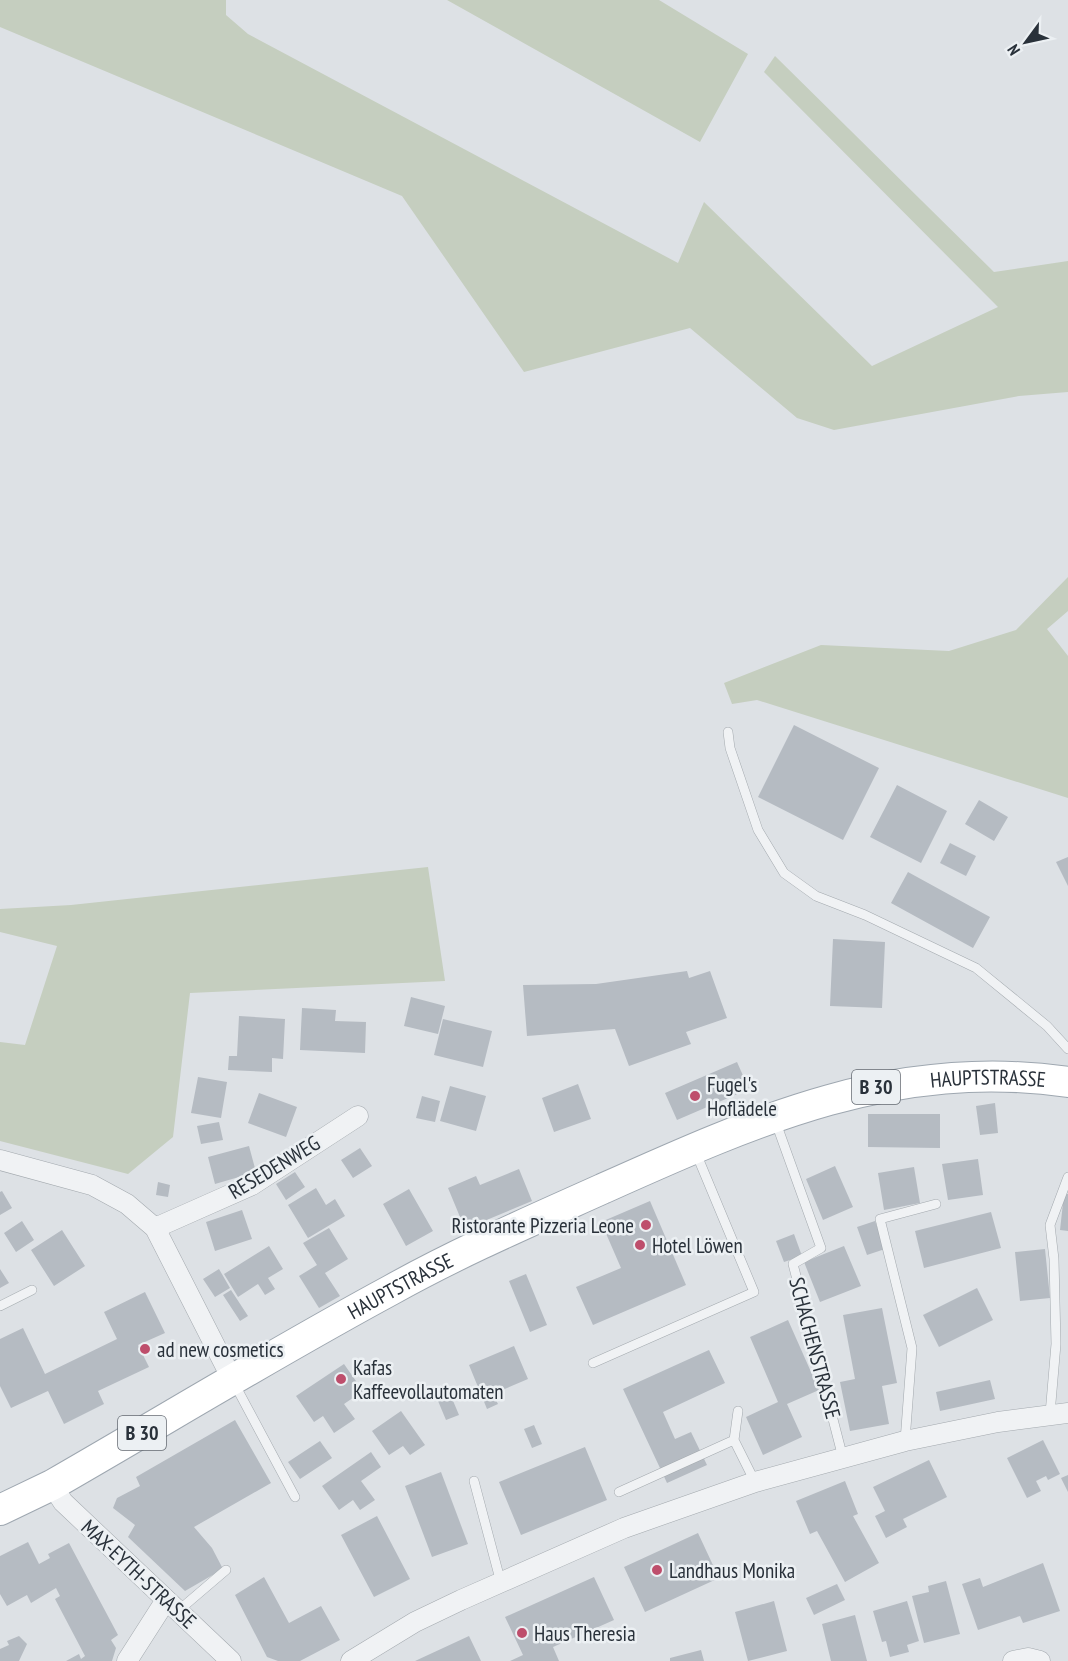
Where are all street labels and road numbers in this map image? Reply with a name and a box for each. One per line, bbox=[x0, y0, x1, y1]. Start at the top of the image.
street label: HAUPTSTRASSE bbox=[929, 1063, 1047, 1093]
road number: B 30 bbox=[852, 1070, 900, 1104]
street label: RESEDENWEG bbox=[223, 1129, 325, 1205]
street label: HAUPTSTRASSE bbox=[343, 1246, 457, 1325]
street label: SCHACHENSTRASSE bbox=[783, 1274, 847, 1422]
road number: B 30 bbox=[118, 1416, 166, 1450]
street label: MAX-EYTH-STRASSE bbox=[76, 1514, 202, 1634]

